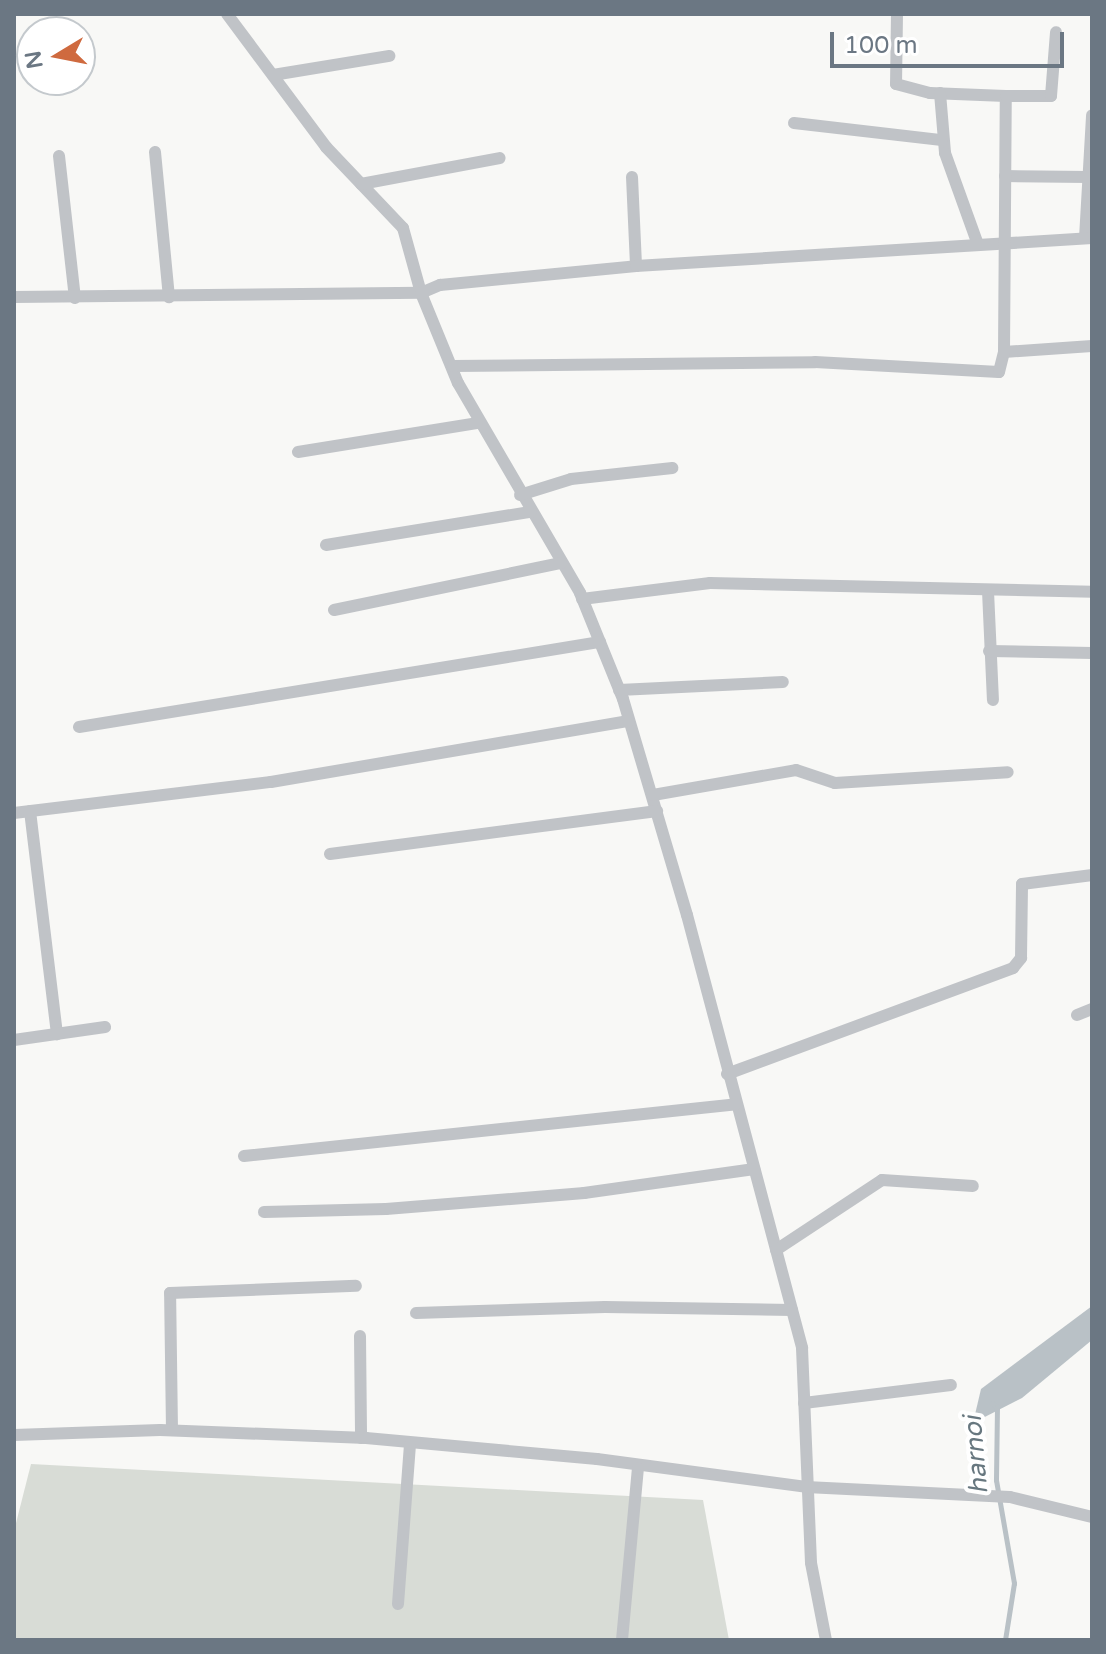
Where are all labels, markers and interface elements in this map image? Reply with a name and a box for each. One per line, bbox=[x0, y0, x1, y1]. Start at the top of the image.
north arrow bbox=[16, 16, 96, 96]
scale bar bbox=[834, 16, 1068, 66]
text: 100 m bbox=[844, 31, 918, 60]
text: N bbox=[20, 49, 49, 71]
water label: harnoi bbox=[957, 1415, 995, 1495]

